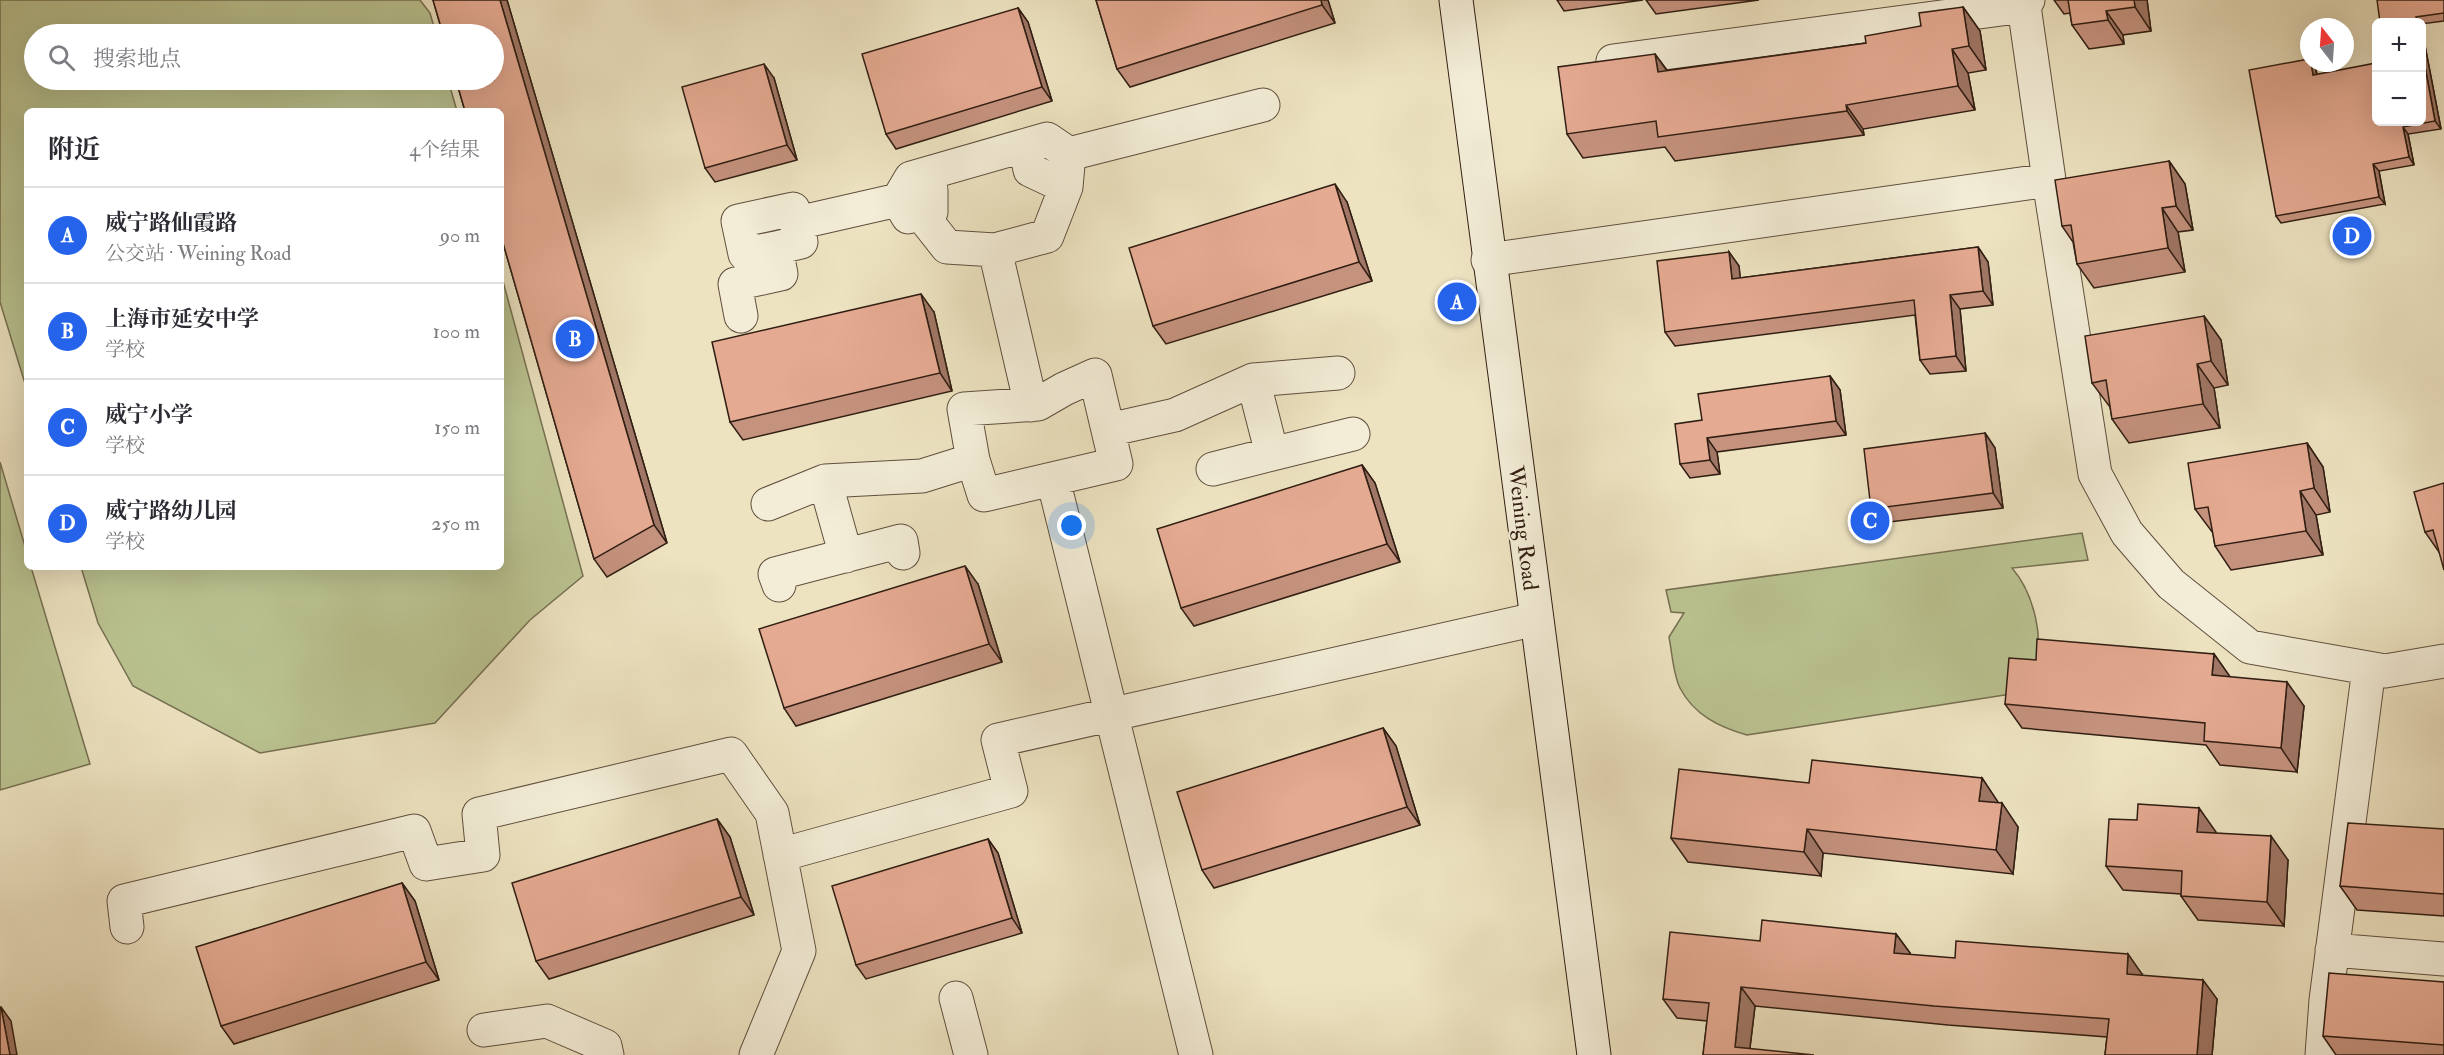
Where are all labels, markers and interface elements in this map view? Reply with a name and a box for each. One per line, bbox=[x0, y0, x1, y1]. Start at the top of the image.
north arrow bbox=[2300, 18, 2354, 72]
map controls bbox=[2372, 18, 2426, 126]
button: + bbox=[2372, 18, 2426, 72]
search box bbox=[24, 24, 504, 90]
icon: search bbox=[45, 41, 78, 74]
text: 搜索地点 bbox=[93, 45, 181, 73]
button: − bbox=[2372, 72, 2426, 126]
text: 附近 bbox=[48, 134, 100, 166]
text: 4个结果 bbox=[409, 137, 480, 162]
text: 威宁路仙霞路 bbox=[105, 209, 237, 237]
pin: D bbox=[2332, 214, 2372, 258]
text: A bbox=[61, 223, 74, 248]
text: 90 m bbox=[440, 223, 480, 248]
text: 公交站 · Weining Road bbox=[105, 241, 291, 266]
pin: A bbox=[1438, 280, 1476, 324]
text: 上海市延安中学 bbox=[105, 305, 259, 333]
pin: B bbox=[556, 316, 594, 362]
text: B bbox=[61, 319, 74, 344]
text: 100 m bbox=[433, 319, 480, 344]
text: 学校 bbox=[105, 337, 145, 362]
text: 威宁小学 bbox=[105, 401, 193, 429]
text: C bbox=[60, 415, 75, 440]
text: 150 m bbox=[434, 415, 480, 440]
text: 学校 bbox=[105, 433, 145, 458]
street label: Weining Road bbox=[1501, 463, 1545, 592]
text: 威宁路幼儿园 bbox=[105, 497, 237, 525]
pin: C bbox=[1850, 498, 1890, 544]
text: D bbox=[59, 511, 76, 536]
text: 250 m bbox=[431, 511, 480, 536]
your location bbox=[1057, 511, 1086, 540]
text: 学校 bbox=[105, 529, 145, 554]

